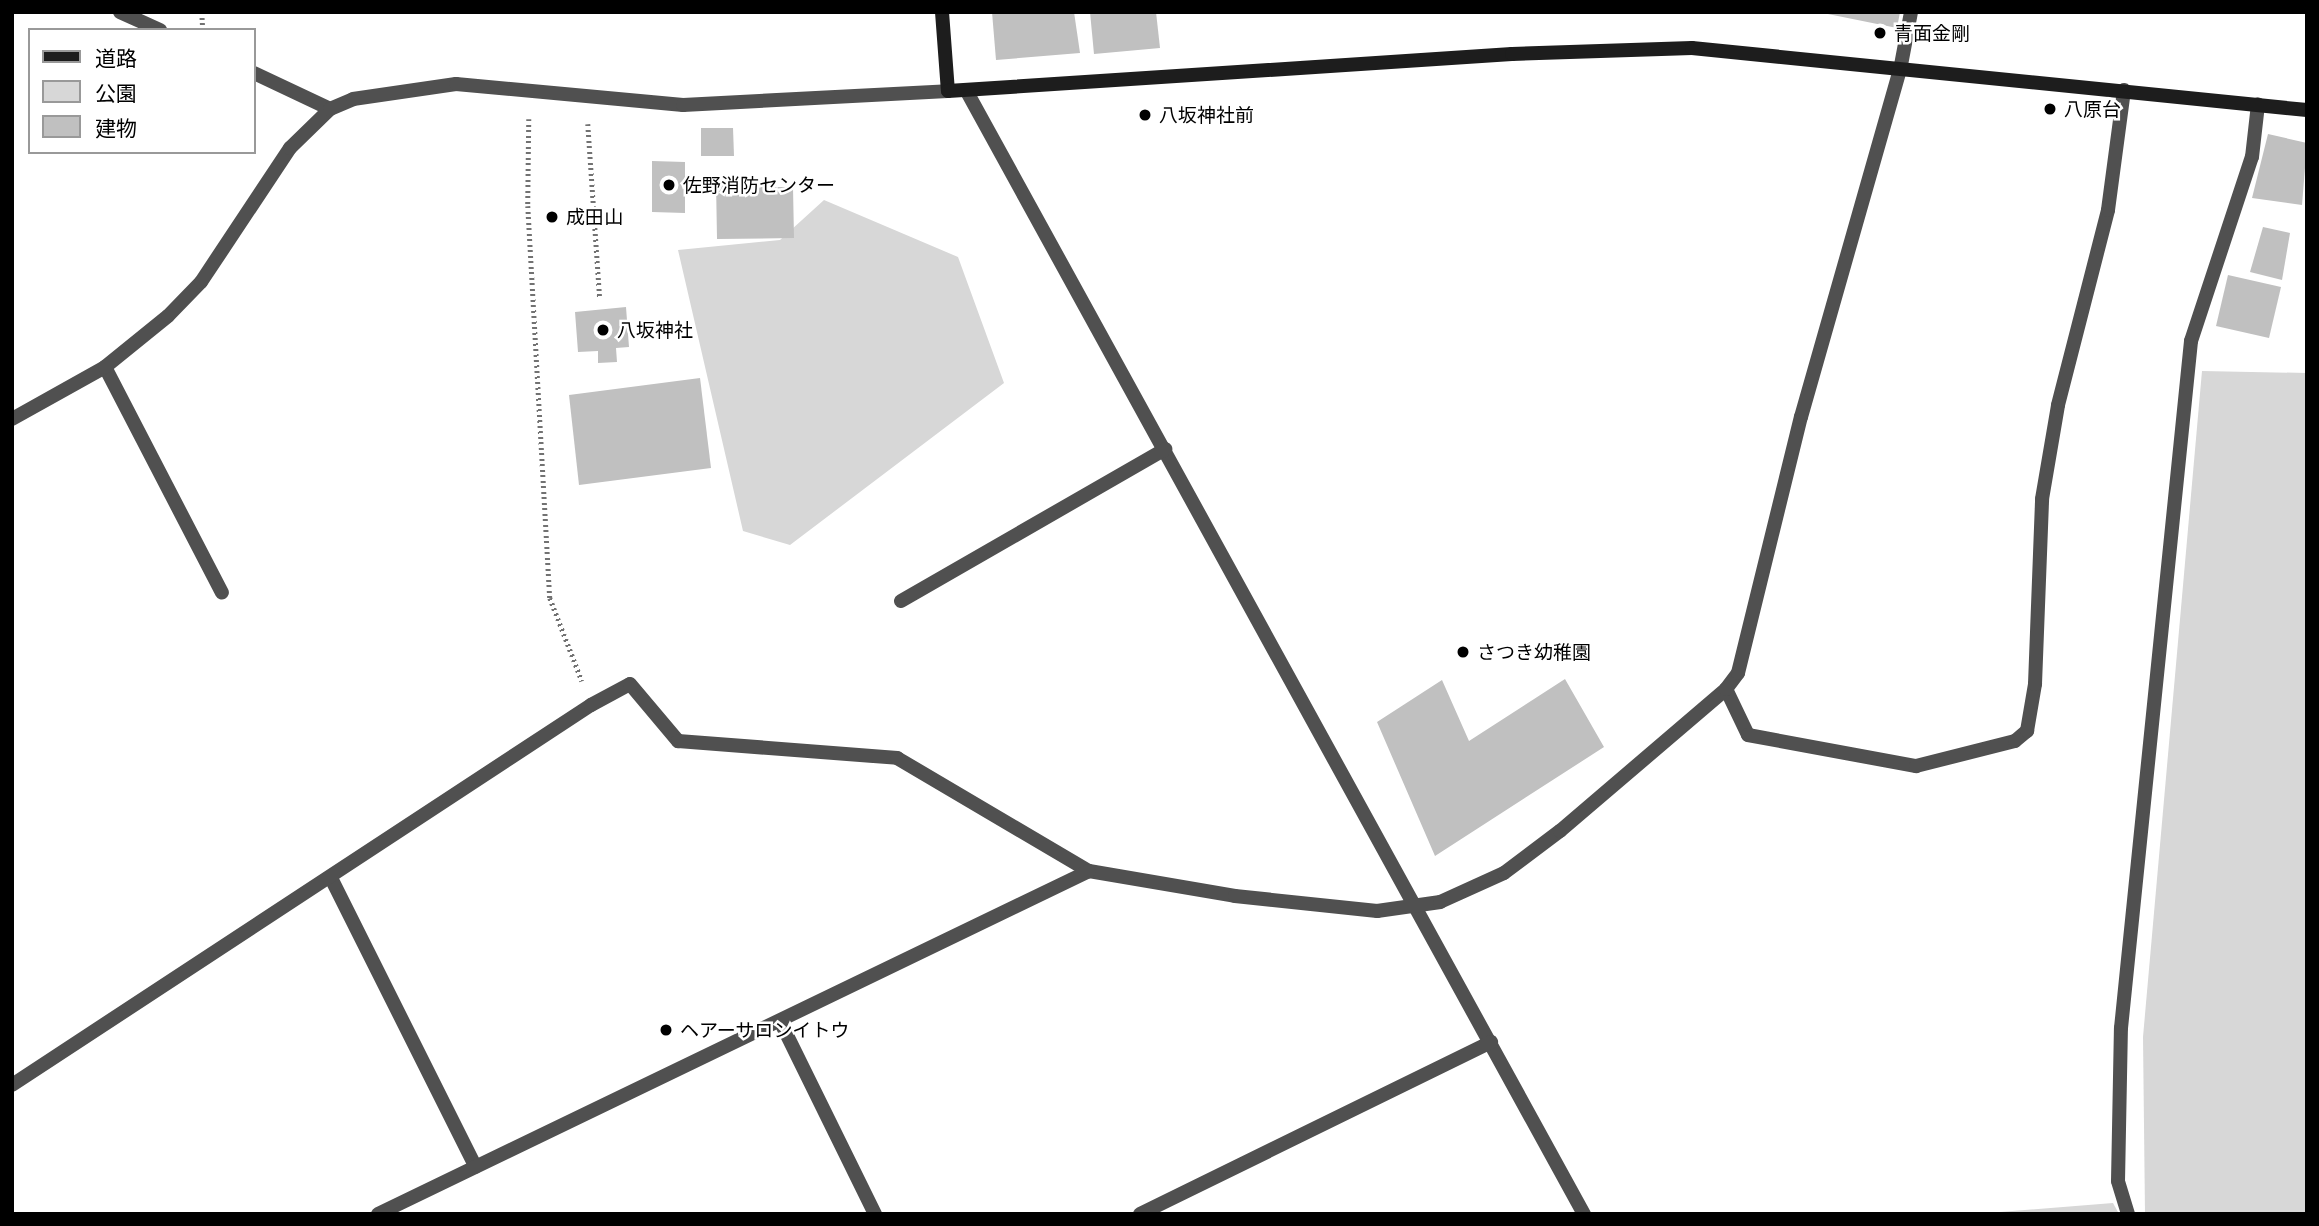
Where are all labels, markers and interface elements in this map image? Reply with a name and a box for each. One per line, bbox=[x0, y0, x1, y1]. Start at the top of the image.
place label: 青面金剛 bbox=[1894, 22, 1970, 44]
marker: 青面金剛 bbox=[1872, 25, 1888, 41]
legend bbox=[28, 28, 256, 154]
text: 道路 bbox=[95, 45, 137, 70]
text: 公園 bbox=[95, 80, 137, 105]
place label: 八原台 bbox=[2064, 98, 2121, 120]
marker: 八原台 bbox=[2042, 101, 2058, 117]
place label: 八坂神社前 bbox=[1159, 104, 1254, 126]
marker: 八坂神社前 bbox=[1137, 107, 1153, 123]
text: 建物 bbox=[95, 115, 137, 140]
place label: 佐野消防センター bbox=[683, 174, 835, 196]
marker: 佐野消防センター bbox=[661, 177, 677, 193]
place label: 成田山 bbox=[566, 206, 623, 228]
marker: 成田山 bbox=[544, 209, 560, 225]
place label: 八坂神社 bbox=[617, 319, 693, 341]
marker: 八坂神社 bbox=[595, 322, 611, 338]
place label: さつき幼稚園 bbox=[1477, 641, 1591, 663]
marker: さつき幼稚園 bbox=[1455, 644, 1471, 660]
place label: ヘアーサロンイトウ bbox=[680, 1019, 850, 1041]
marker: ヘアーサロンイトウ bbox=[658, 1022, 674, 1038]

